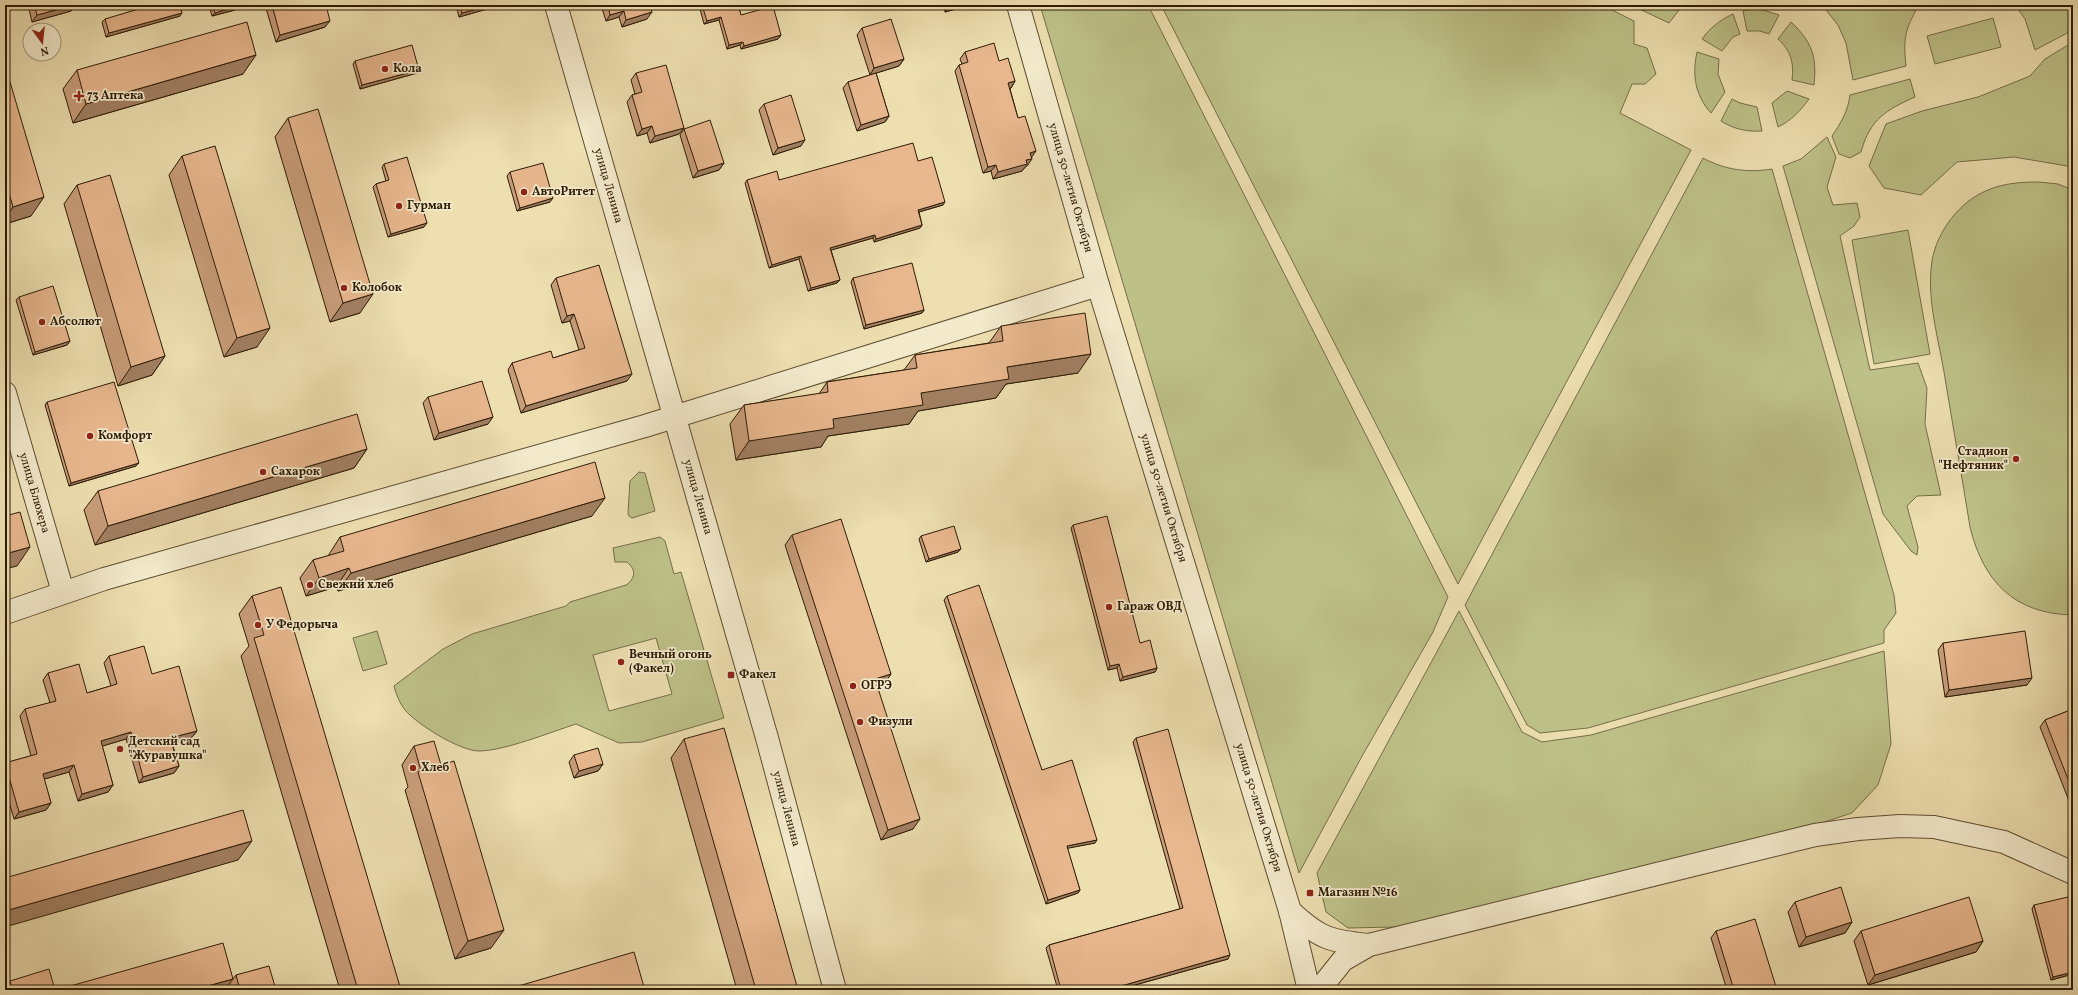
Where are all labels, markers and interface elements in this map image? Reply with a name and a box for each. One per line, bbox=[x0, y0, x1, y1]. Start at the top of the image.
north arrow bbox=[22, 22, 62, 62]
text: N bbox=[38, 42, 50, 58]
place label: Кола bbox=[393, 61, 422, 77]
marker: Кола bbox=[380, 64, 390, 74]
place label: 73 Аптека bbox=[87, 88, 144, 104]
marker: 73 Аптека bbox=[74, 91, 84, 101]
street label: улица 50-летия Октября bbox=[1044, 121, 1096, 254]
street label: улица Ленина bbox=[590, 146, 626, 225]
place label: АвтоРитет bbox=[532, 184, 595, 200]
marker: АвтоРитет bbox=[519, 187, 529, 197]
place label: Гурман bbox=[407, 198, 451, 214]
marker: Гурман bbox=[394, 201, 404, 211]
place label: Колобок bbox=[352, 280, 402, 296]
marker: Колобок bbox=[339, 283, 349, 293]
place label: Абсолют bbox=[50, 314, 102, 330]
marker: Абсолют bbox=[37, 317, 47, 327]
place label: Комфорт bbox=[98, 428, 153, 444]
marker: Комфорт bbox=[85, 431, 95, 441]
street label: улица 50-летия Октября bbox=[1136, 432, 1191, 564]
place label: Стадион "Нефтяник" bbox=[1938, 444, 2008, 474]
street label: улица Блюхера bbox=[15, 451, 53, 535]
marker: Стадион "Нефтяник" bbox=[2011, 454, 2021, 464]
street label: улица Ленина bbox=[679, 458, 716, 537]
place label: Сахарок bbox=[271, 464, 320, 480]
marker: Сахарок bbox=[258, 467, 268, 477]
place label: Свежий хлеб bbox=[318, 577, 394, 593]
marker: Свежий хлеб bbox=[305, 580, 315, 590]
place label: Гараж ОВД bbox=[1117, 599, 1182, 615]
marker: Гараж ОВД bbox=[1104, 602, 1114, 612]
place label: У Федорыча bbox=[266, 617, 338, 633]
marker: У Федорыча bbox=[253, 620, 263, 630]
place label: Вечный огонь (Факел) bbox=[629, 647, 712, 677]
marker: Вечный огонь (Факел) bbox=[616, 657, 626, 667]
place label: Факел bbox=[739, 667, 776, 683]
marker: Факел bbox=[726, 670, 736, 680]
place label: ОГРЭ bbox=[861, 678, 892, 694]
marker: ОГРЭ bbox=[848, 681, 858, 691]
place label: Физули bbox=[868, 714, 913, 730]
marker: Физули bbox=[855, 717, 865, 727]
place label: Детский сад "Журавушка" bbox=[128, 734, 206, 764]
street label: улица 50-летия Октября bbox=[1231, 741, 1286, 874]
marker: Детский сад "Журавушка" bbox=[115, 744, 125, 754]
place label: Хлеб bbox=[421, 760, 450, 776]
marker: Хлеб bbox=[408, 763, 418, 773]
street label: улица Ленина bbox=[768, 769, 804, 848]
place label: Магазин №16 bbox=[1318, 885, 1398, 901]
marker: Магазин №16 bbox=[1305, 888, 1315, 898]

